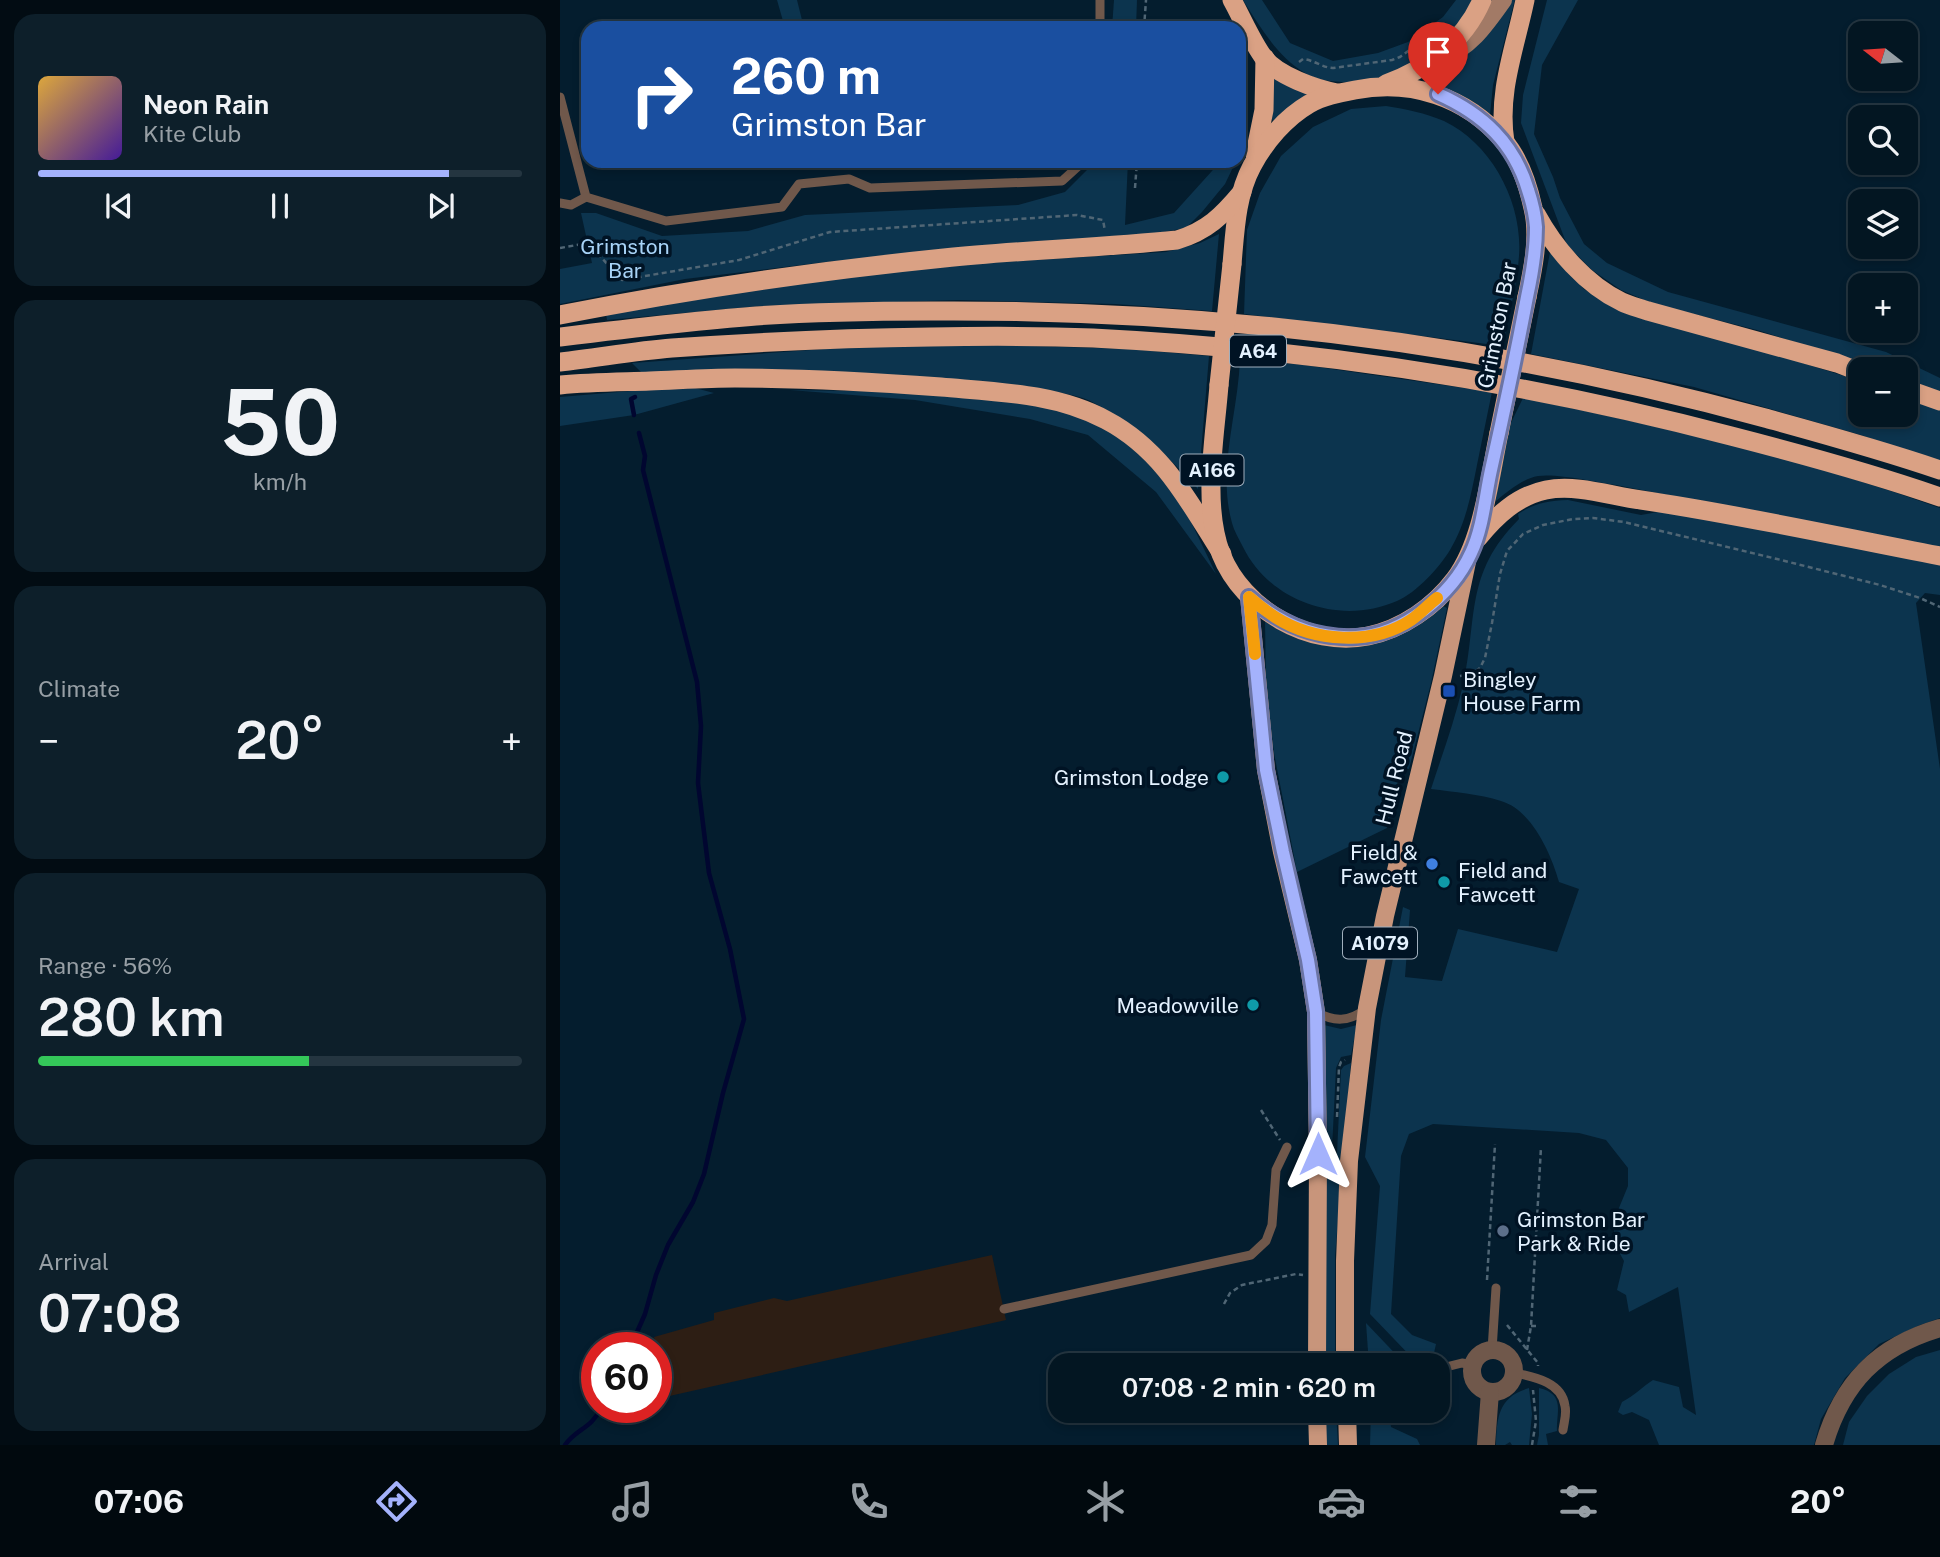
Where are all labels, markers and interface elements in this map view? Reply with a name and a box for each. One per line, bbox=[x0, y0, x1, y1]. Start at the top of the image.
north arrow bbox=[1848, 21, 1918, 91]
map controls bbox=[1848, 21, 1918, 427]
pin bbox=[1408, 22, 1468, 94]
icon: arrive bbox=[1419, 33, 1457, 71]
text: 260 m bbox=[731, 47, 881, 105]
icon: right bbox=[616, 49, 707, 140]
text: Neon Rain bbox=[143, 89, 269, 120]
button: search bbox=[1848, 105, 1918, 175]
text: Grimston Bar bbox=[731, 106, 926, 143]
text: Kite Club bbox=[143, 120, 241, 147]
icon: previous bbox=[100, 187, 138, 225]
icon: pause bbox=[261, 187, 299, 225]
icon: next bbox=[422, 187, 460, 225]
button: layers bbox=[1848, 189, 1918, 259]
park label: Grimston Bar bbox=[580, 234, 670, 283]
street label: Grimston Bar bbox=[1472, 260, 1522, 390]
button: + bbox=[1848, 273, 1918, 343]
road number: A64 bbox=[1230, 336, 1286, 366]
button: − bbox=[1848, 357, 1918, 427]
text: 50 bbox=[220, 369, 340, 475]
road number: A166 bbox=[1180, 454, 1244, 485]
text: km/h bbox=[253, 468, 307, 495]
place label: Bingley House Farm bbox=[1463, 667, 1581, 716]
text: Climate bbox=[38, 675, 120, 702]
marker: Bingley House Farm bbox=[1441, 683, 1457, 699]
text: 20° bbox=[235, 710, 325, 771]
text: − bbox=[38, 719, 59, 764]
text: + bbox=[501, 719, 522, 764]
street label: Hull Road bbox=[1370, 729, 1418, 827]
place label: Grimston Lodge bbox=[1054, 765, 1209, 790]
marker: Grimston Lodge bbox=[1215, 769, 1231, 785]
place label: Field & Fawcett bbox=[1340, 840, 1418, 889]
marker: Field & Fawcett bbox=[1424, 856, 1440, 872]
place label: Field and Fawcett bbox=[1458, 858, 1547, 907]
marker: Field and Fawcett bbox=[1436, 874, 1452, 890]
road number: A1079 bbox=[1343, 928, 1417, 959]
text: Range · 56% bbox=[38, 952, 172, 979]
text: 280 km bbox=[38, 987, 225, 1048]
place label: Meadowville bbox=[1117, 993, 1239, 1018]
marker: Meadowville bbox=[1245, 997, 1261, 1013]
position arrow bbox=[1281, 1117, 1355, 1191]
place label: Grimston Bar Park & Ride bbox=[1517, 1207, 1645, 1256]
marker: Grimston Bar Park & Ride bbox=[1495, 1223, 1511, 1239]
text: Arrival bbox=[38, 1248, 109, 1275]
text: 07:08 bbox=[38, 1283, 182, 1344]
speed limit sign: 60 bbox=[581, 1332, 672, 1423]
text: 07:08 · 2 min · 620 m bbox=[1122, 1372, 1376, 1403]
icon: directions bbox=[372, 1477, 421, 1526]
icon: music bbox=[608, 1477, 657, 1526]
icon: phone bbox=[844, 1477, 893, 1526]
icon: climate bbox=[1081, 1477, 1130, 1526]
icon: car bbox=[1317, 1477, 1366, 1526]
icon: filters bbox=[1554, 1477, 1603, 1526]
text: 07:06 bbox=[94, 1483, 184, 1520]
text: 20° bbox=[1790, 1483, 1846, 1520]

